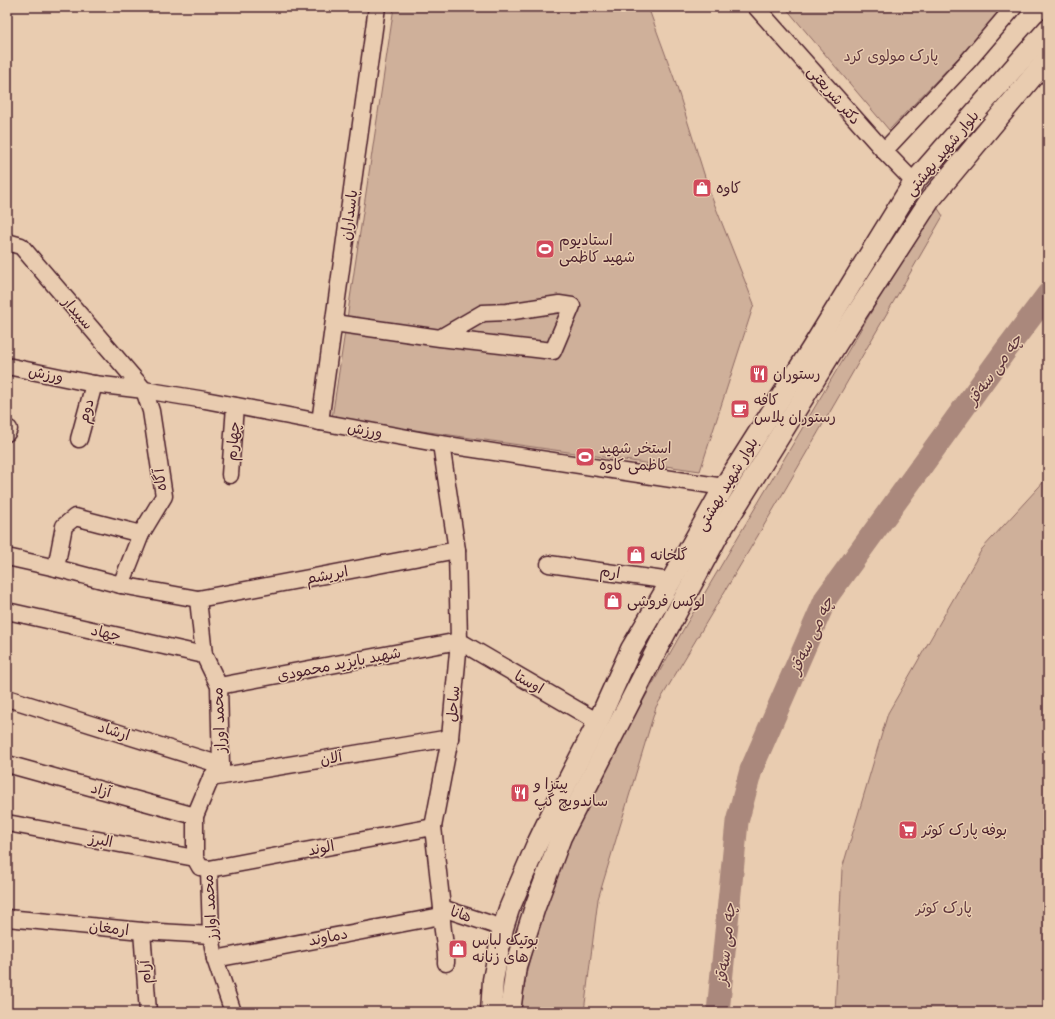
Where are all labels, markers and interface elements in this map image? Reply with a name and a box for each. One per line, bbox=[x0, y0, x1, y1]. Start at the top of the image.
park label: پارک مولوی کرد bbox=[844, 43, 938, 69]
street label: دکتر شریعتی bbox=[801, 59, 867, 131]
street label: بلوار شهید بهشتی bbox=[898, 104, 986, 202]
place label: کاوه bbox=[716, 175, 741, 201]
shop icon: کاوه bbox=[691, 177, 713, 199]
street label: پاسداران bbox=[333, 188, 365, 242]
place label: استادیوم شهید کاظمی bbox=[559, 227, 635, 270]
sports icon: استادیوم شهید کاظمی bbox=[534, 238, 556, 260]
street label: سپیدار bbox=[55, 289, 100, 336]
water label: چە می سەقز bbox=[957, 327, 1031, 413]
street label: ورزش bbox=[26, 358, 66, 390]
place label: رستوران bbox=[773, 361, 821, 387]
restaurant icon: رستوران bbox=[748, 363, 770, 385]
place label: کافه رستوران پلاس bbox=[754, 387, 836, 430]
street label: دوم bbox=[70, 396, 102, 426]
cafe icon: کافه رستوران پلاس bbox=[729, 398, 751, 420]
street label: ورزش bbox=[345, 414, 385, 446]
street label: چهارم bbox=[218, 420, 248, 462]
street label: بلوار شهید بهشتی bbox=[689, 432, 765, 536]
place label: استخر شهید کاظمی کاوه bbox=[599, 435, 671, 478]
sports icon: استخر شهید کاظمی کاوه bbox=[574, 446, 596, 468]
street label: آگاه bbox=[146, 466, 174, 493]
place label: گلخانه bbox=[650, 542, 688, 568]
shop icon: گلخانه bbox=[625, 544, 647, 566]
street label: ابریشم bbox=[304, 558, 350, 592]
street label: ارم bbox=[598, 558, 622, 586]
place label: لوکس فروشی bbox=[627, 588, 705, 614]
shop icon: لوکس فروشی bbox=[602, 590, 624, 612]
water label: چە می سەقز bbox=[780, 591, 842, 681]
street label: جهاد bbox=[88, 617, 124, 649]
street label: شهید بایزید محمودی bbox=[275, 639, 403, 689]
street label: اوستا bbox=[509, 663, 549, 701]
street label: ساحل bbox=[438, 685, 468, 723]
street label: محمد اوراز bbox=[204, 686, 234, 755]
street label: ارشاد bbox=[95, 714, 133, 748]
street label: آلان bbox=[318, 743, 346, 773]
place label: پیتزا و ساندویچ گپ bbox=[533, 771, 608, 814]
street label: آزاد bbox=[88, 775, 115, 806]
restaurant icon: پیتزا و ساندویچ گپ bbox=[509, 782, 531, 804]
place label: بوفه پارک کوثر bbox=[920, 817, 1007, 843]
supermarket icon: بوفه پارک کوثر bbox=[897, 819, 919, 841]
street label: البرز bbox=[86, 825, 115, 855]
street label: الوند bbox=[305, 833, 337, 863]
street label: محمد اوارز bbox=[195, 873, 225, 942]
park label: پارک کوثر bbox=[914, 895, 972, 921]
street label: هانا bbox=[447, 898, 475, 930]
water label: چە می سەقز bbox=[707, 901, 744, 989]
street label: ارمغان bbox=[88, 913, 130, 943]
street label: دماوند bbox=[306, 920, 350, 954]
place label: بوتیک لباس های زنانه bbox=[472, 927, 539, 970]
shop icon: بوتیک لباس های زنانه bbox=[447, 938, 469, 960]
street label: آرام bbox=[131, 958, 159, 985]

